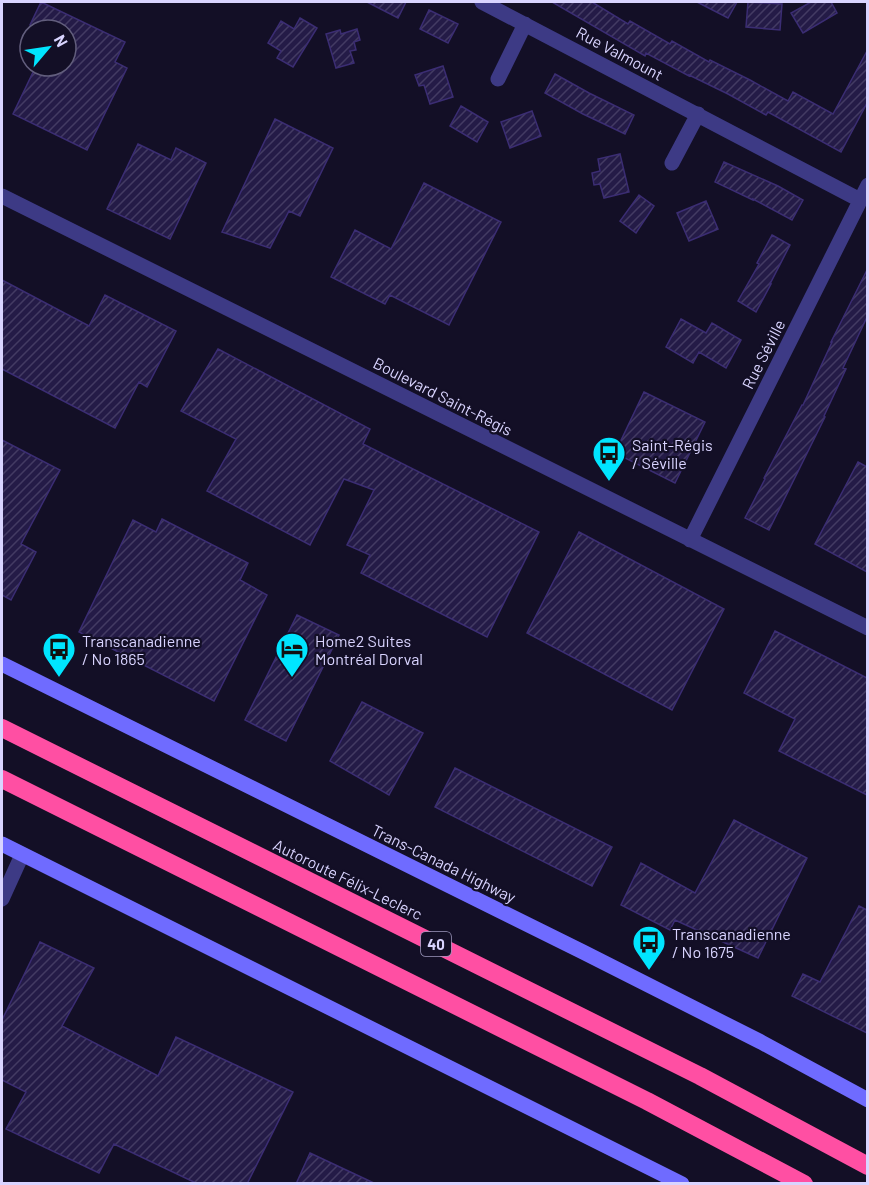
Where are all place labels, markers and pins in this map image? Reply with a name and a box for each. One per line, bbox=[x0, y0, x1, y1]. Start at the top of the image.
bus stop icon: Saint-Régis / Séville bbox=[591, 435, 627, 482]
place label: Saint-Régis / Séville bbox=[632, 435, 713, 472]
bus stop icon: Transcanadienne / No 1865 bbox=[41, 631, 77, 678]
place label: Transcanadienne / No 1865 bbox=[82, 631, 201, 668]
hotel icon: Home2 Suites Montréal Dorval bbox=[274, 631, 310, 678]
place label: Home2 Suites Montréal Dorval bbox=[315, 631, 423, 668]
bus stop icon: Transcanadienne / No 1675 bbox=[631, 924, 667, 971]
place label: Transcanadienne / No 1675 bbox=[672, 924, 791, 961]

